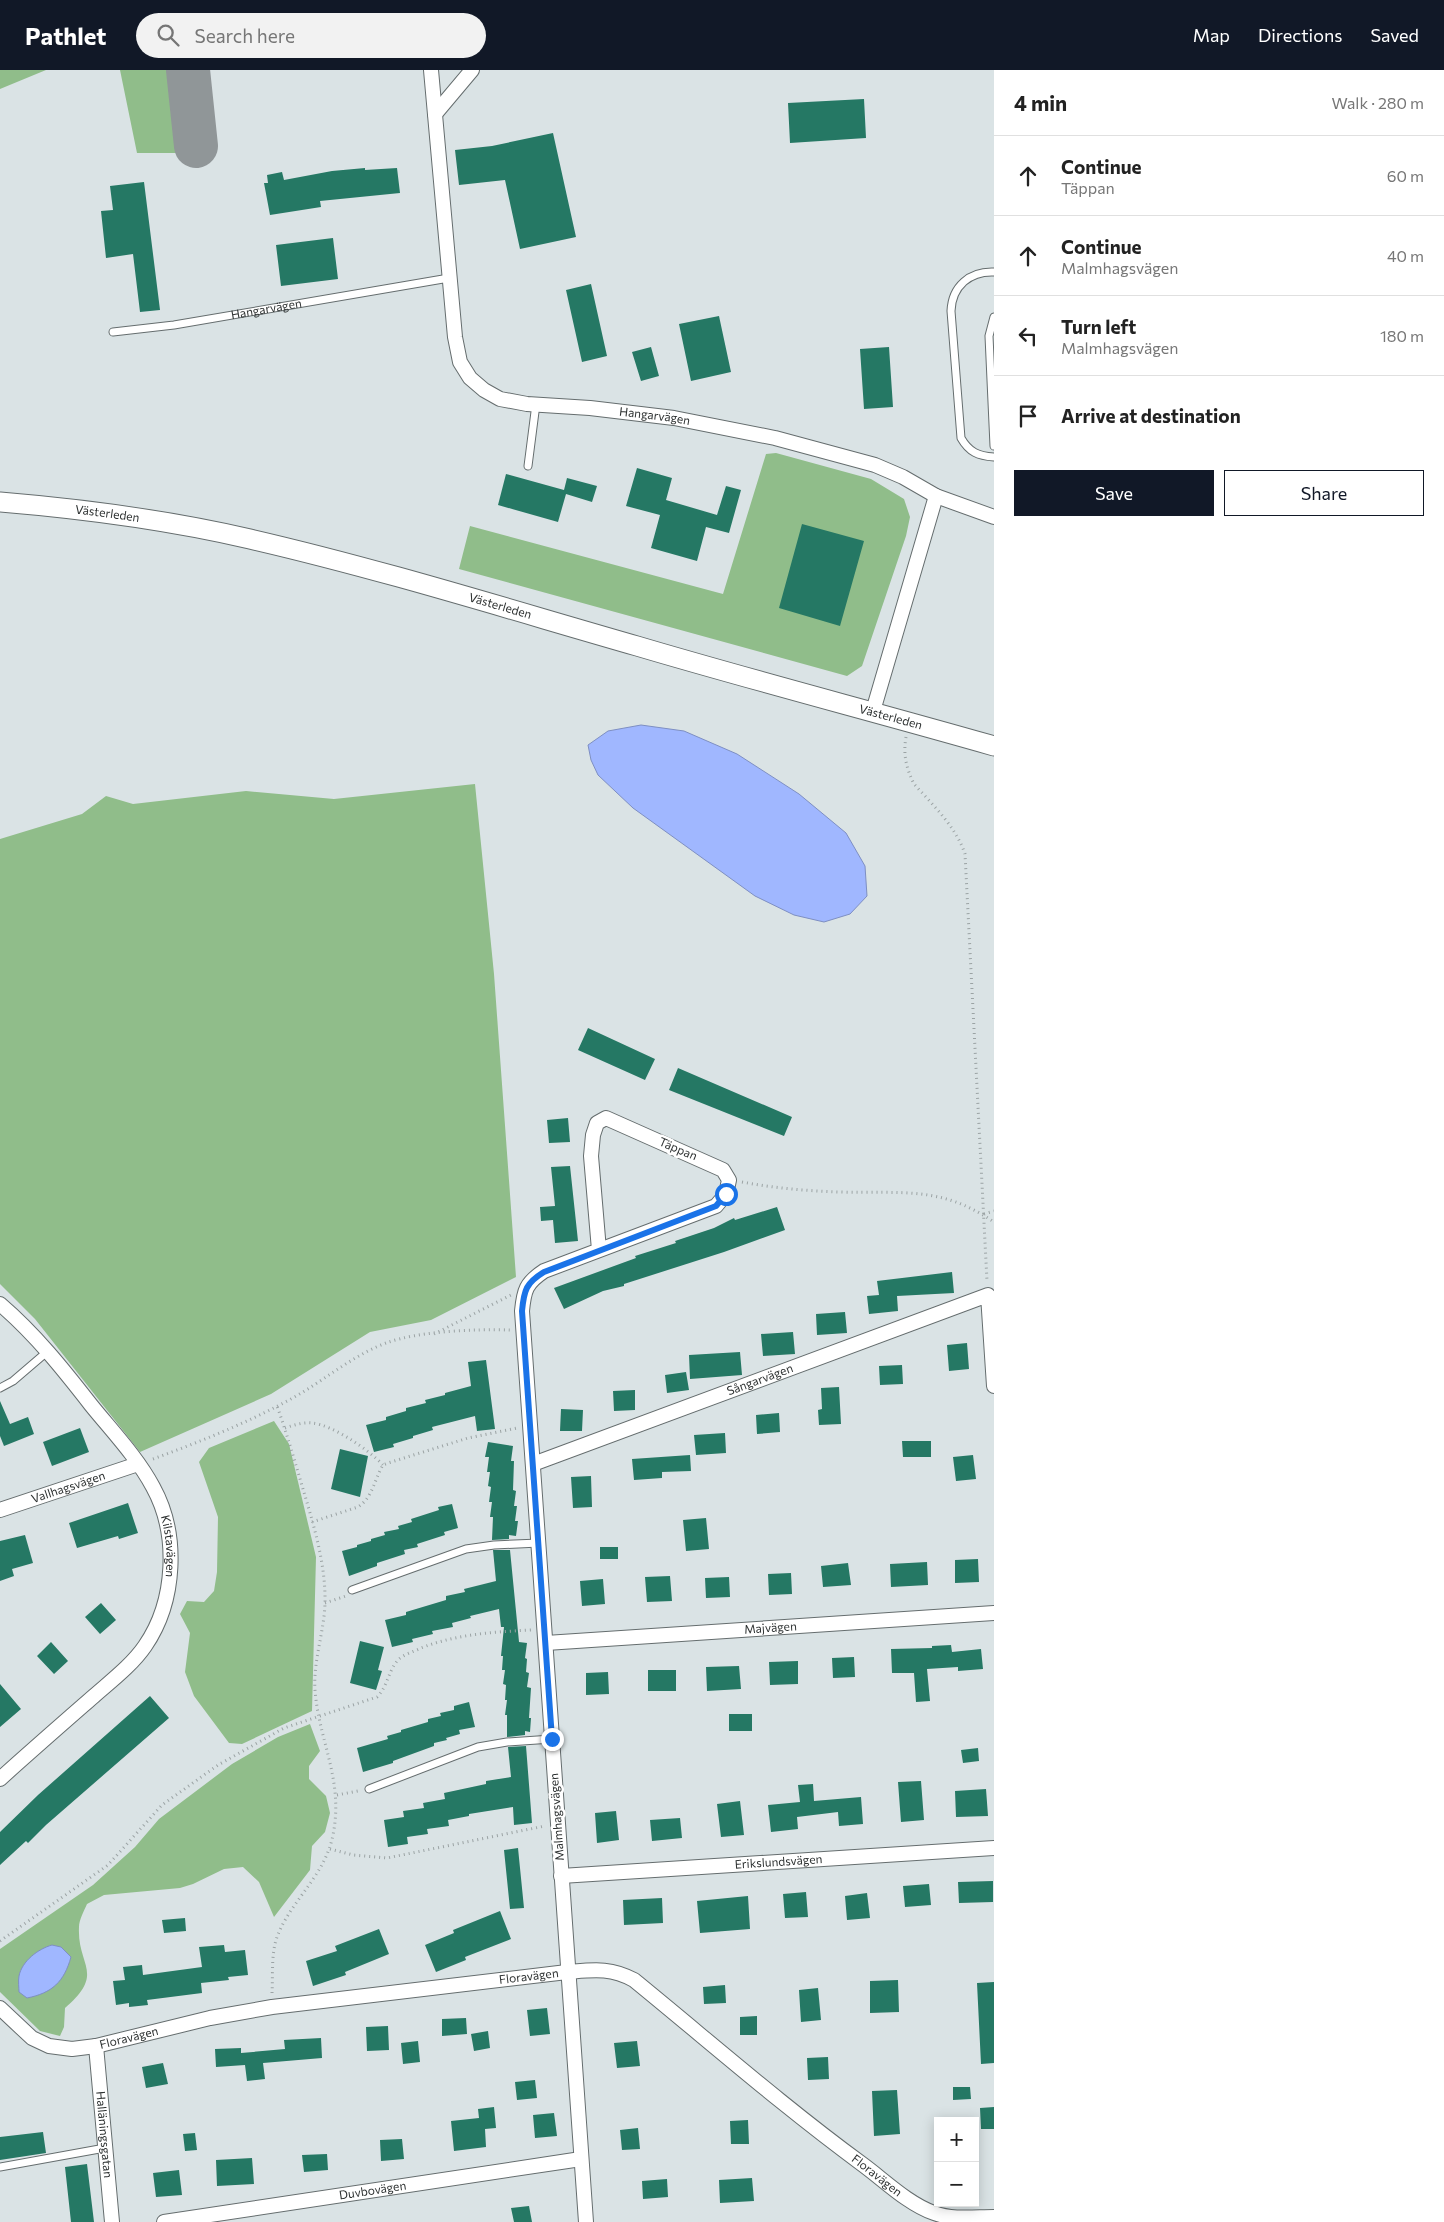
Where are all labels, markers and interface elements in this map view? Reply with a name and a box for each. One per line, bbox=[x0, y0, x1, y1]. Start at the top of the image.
search box bbox=[136, 13, 486, 58]
text: Pathlet bbox=[25, 21, 106, 50]
icon: search bbox=[154, 21, 182, 49]
text: Search here bbox=[194, 24, 295, 47]
text: Map bbox=[1193, 24, 1230, 46]
text: Directions bbox=[1258, 24, 1342, 46]
text: Saved bbox=[1370, 24, 1419, 46]
text: 4 min bbox=[1014, 90, 1067, 115]
text: Walk · 280 m bbox=[1332, 93, 1424, 112]
text: Continue bbox=[1061, 155, 1141, 178]
icon: ahead bbox=[1014, 162, 1042, 190]
text: 60 m bbox=[1387, 166, 1424, 185]
text: Täppan bbox=[1061, 178, 1115, 197]
text: Continue bbox=[1061, 235, 1141, 258]
icon: ahead bbox=[1014, 242, 1042, 270]
text: 40 m bbox=[1387, 246, 1424, 265]
text: Malmhagsvägen bbox=[1061, 258, 1178, 277]
street label: Hangarvägen bbox=[230, 295, 303, 321]
text: Turn left bbox=[1061, 315, 1136, 338]
icon: left bbox=[1014, 322, 1042, 350]
text: 180 m bbox=[1380, 326, 1424, 345]
text: Malmhagsvägen bbox=[1061, 338, 1178, 357]
icon: arrive bbox=[1014, 402, 1042, 430]
street label: Hangarvägen bbox=[618, 404, 692, 427]
text: Arrive at destination bbox=[1061, 404, 1241, 427]
button: Save bbox=[1014, 470, 1214, 516]
button: Share bbox=[1224, 470, 1424, 516]
street label: Västerleden bbox=[74, 501, 141, 524]
street label: Västerleden bbox=[467, 589, 534, 621]
street label: Västerleden bbox=[858, 701, 924, 732]
street label: Täppan bbox=[657, 1134, 700, 1162]
route start bbox=[715, 1183, 738, 1206]
street label: Sångarvägen bbox=[724, 1360, 795, 1397]
street label: Vallhagsvägen bbox=[29, 1467, 107, 1505]
street label: Kilstavägen bbox=[159, 1513, 179, 1578]
street label: Majvägen bbox=[744, 1618, 797, 1636]
route end bbox=[541, 1728, 564, 1751]
street label: Malmhagsvägen bbox=[546, 1773, 566, 1861]
street label: Erikslundsvägen bbox=[734, 1851, 823, 1871]
street label: Floravägen bbox=[498, 1965, 559, 1986]
street label: Floravägen bbox=[98, 2023, 159, 2051]
street label: Halläningsgatan bbox=[94, 2090, 116, 2179]
map controls bbox=[934, 2117, 979, 2207]
button: + bbox=[934, 2117, 979, 2162]
street label: Floravägen bbox=[849, 2151, 905, 2199]
button: − bbox=[934, 2162, 979, 2207]
street label: Duvbovägen bbox=[338, 2178, 407, 2201]

